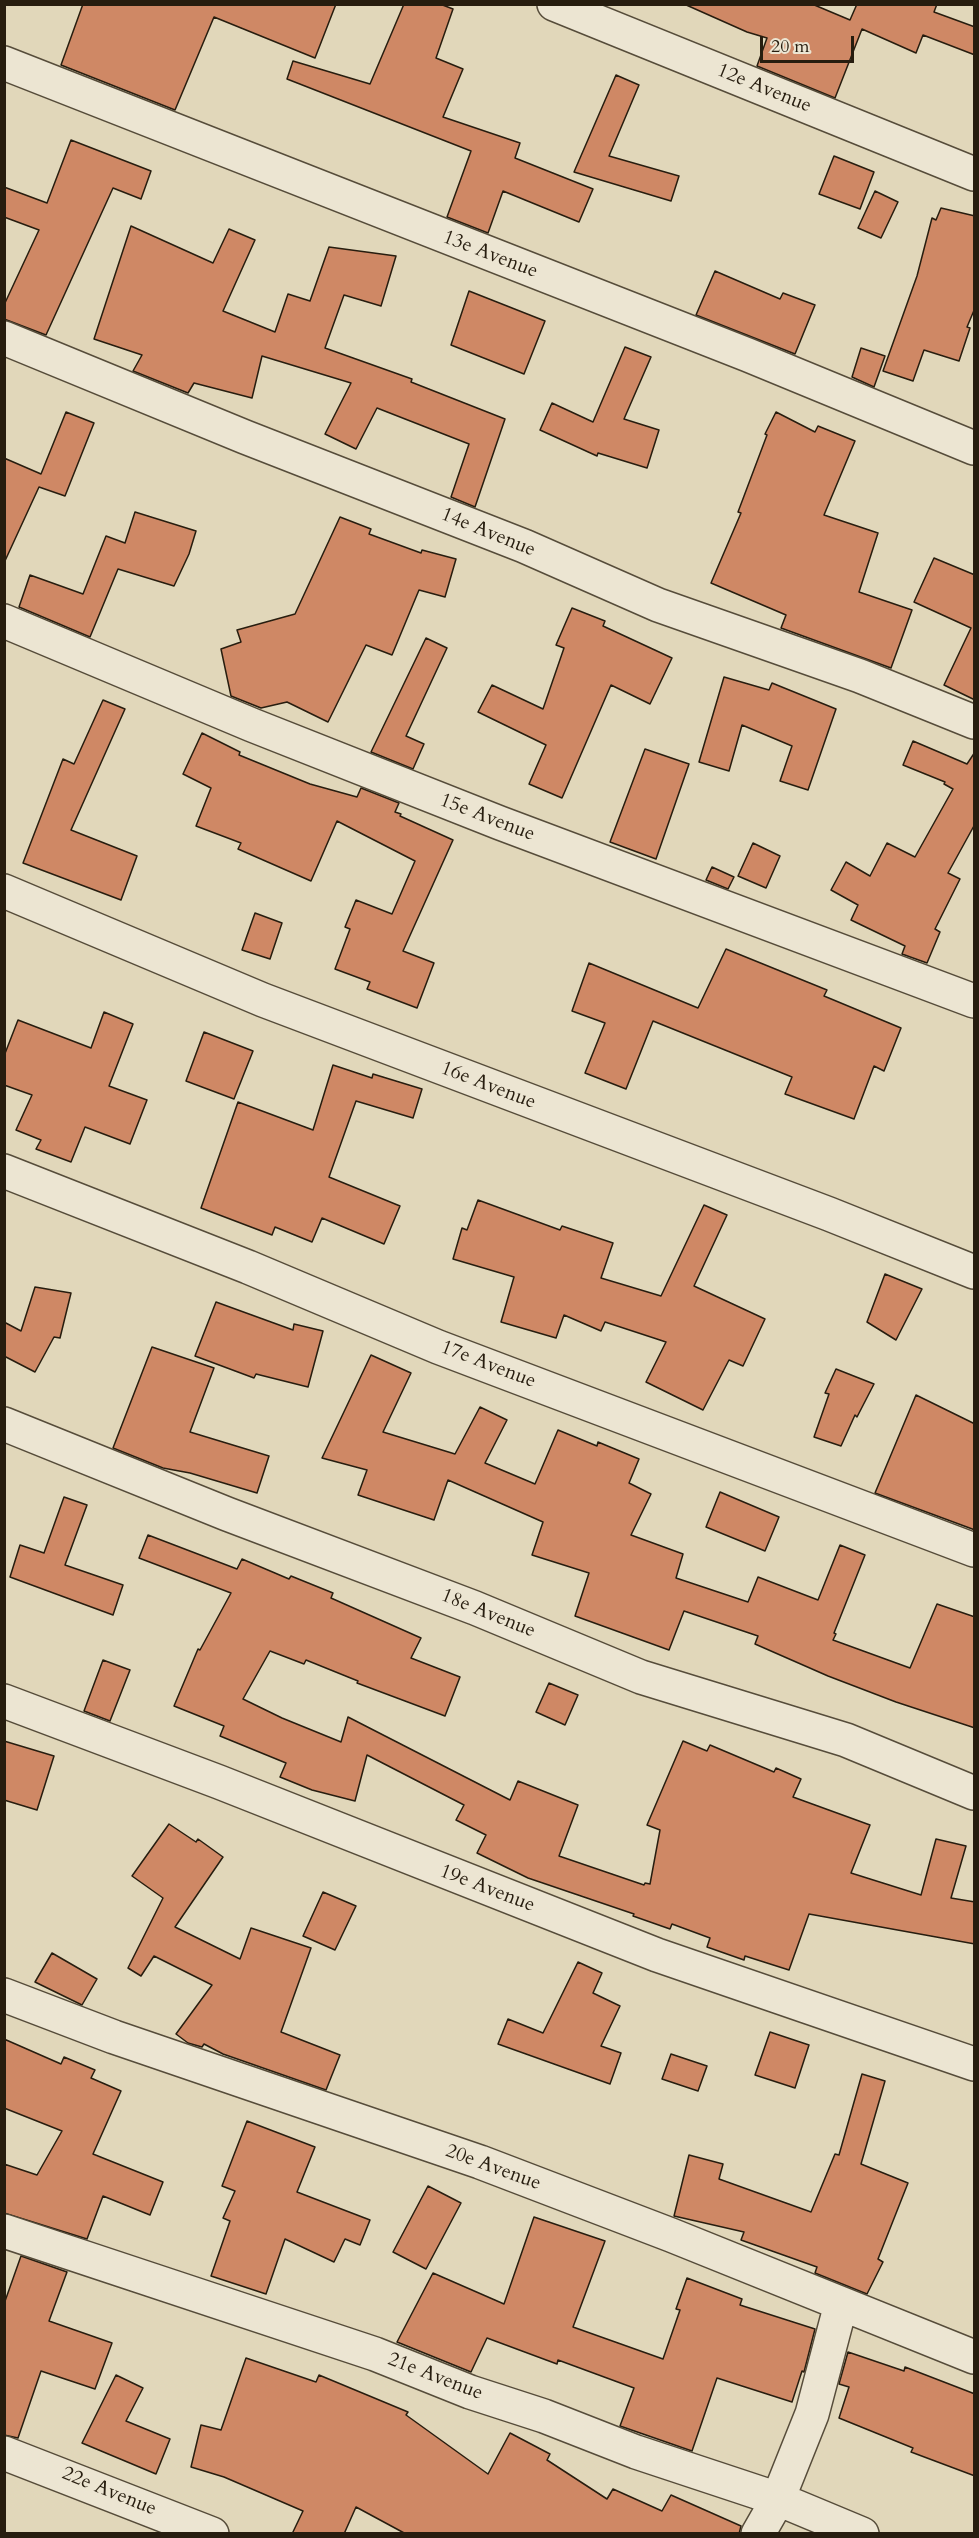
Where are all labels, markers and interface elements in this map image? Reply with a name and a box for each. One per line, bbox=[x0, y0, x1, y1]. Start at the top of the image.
scale bar bbox=[763, 24, 858, 62]
text: 20 m bbox=[771, 34, 810, 59]
street label: 12e Avenue bbox=[713, 59, 815, 119]
street label: 13e Avenue bbox=[439, 226, 541, 284]
street label: 14e Avenue bbox=[437, 503, 539, 563]
street label: 15e Avenue bbox=[436, 789, 538, 847]
street label: 16e Avenue bbox=[437, 1057, 539, 1115]
street label: 17e Avenue bbox=[437, 1336, 539, 1394]
street label: 18e Avenue bbox=[437, 1584, 539, 1644]
street label: 19e Avenue bbox=[436, 1860, 538, 1918]
street label: 20e Avenue bbox=[442, 2140, 544, 2196]
street label: 21e Avenue bbox=[384, 2348, 486, 2406]
street label: 22e Avenue bbox=[58, 2462, 160, 2522]

